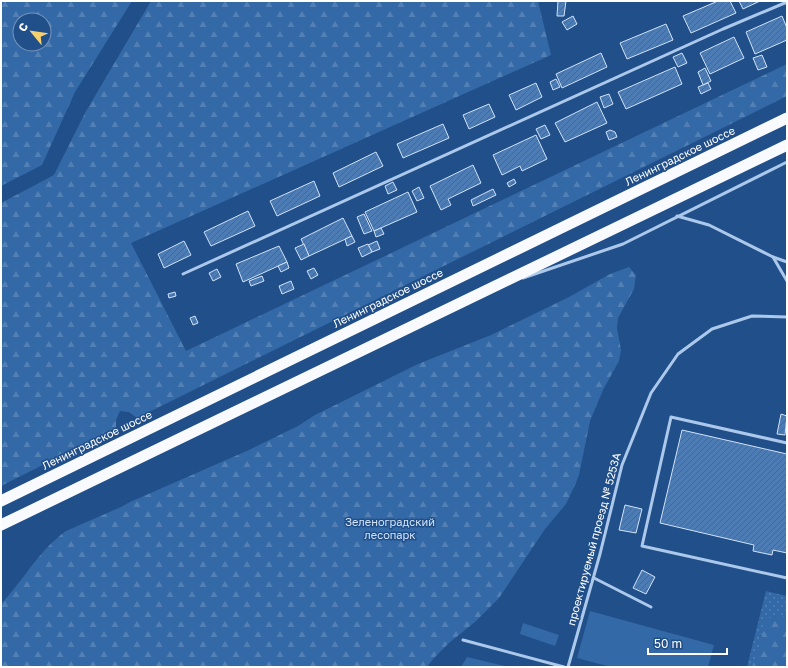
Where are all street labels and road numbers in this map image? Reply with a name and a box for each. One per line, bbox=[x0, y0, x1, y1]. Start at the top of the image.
street label: Ленинградское шоссе bbox=[623, 123, 737, 188]
street label: Ленинградское шоссе bbox=[331, 265, 445, 330]
street label: Ленинградское шоссе bbox=[40, 407, 154, 472]
street label: проектируемый проезд № 5253А bbox=[564, 450, 623, 627]

